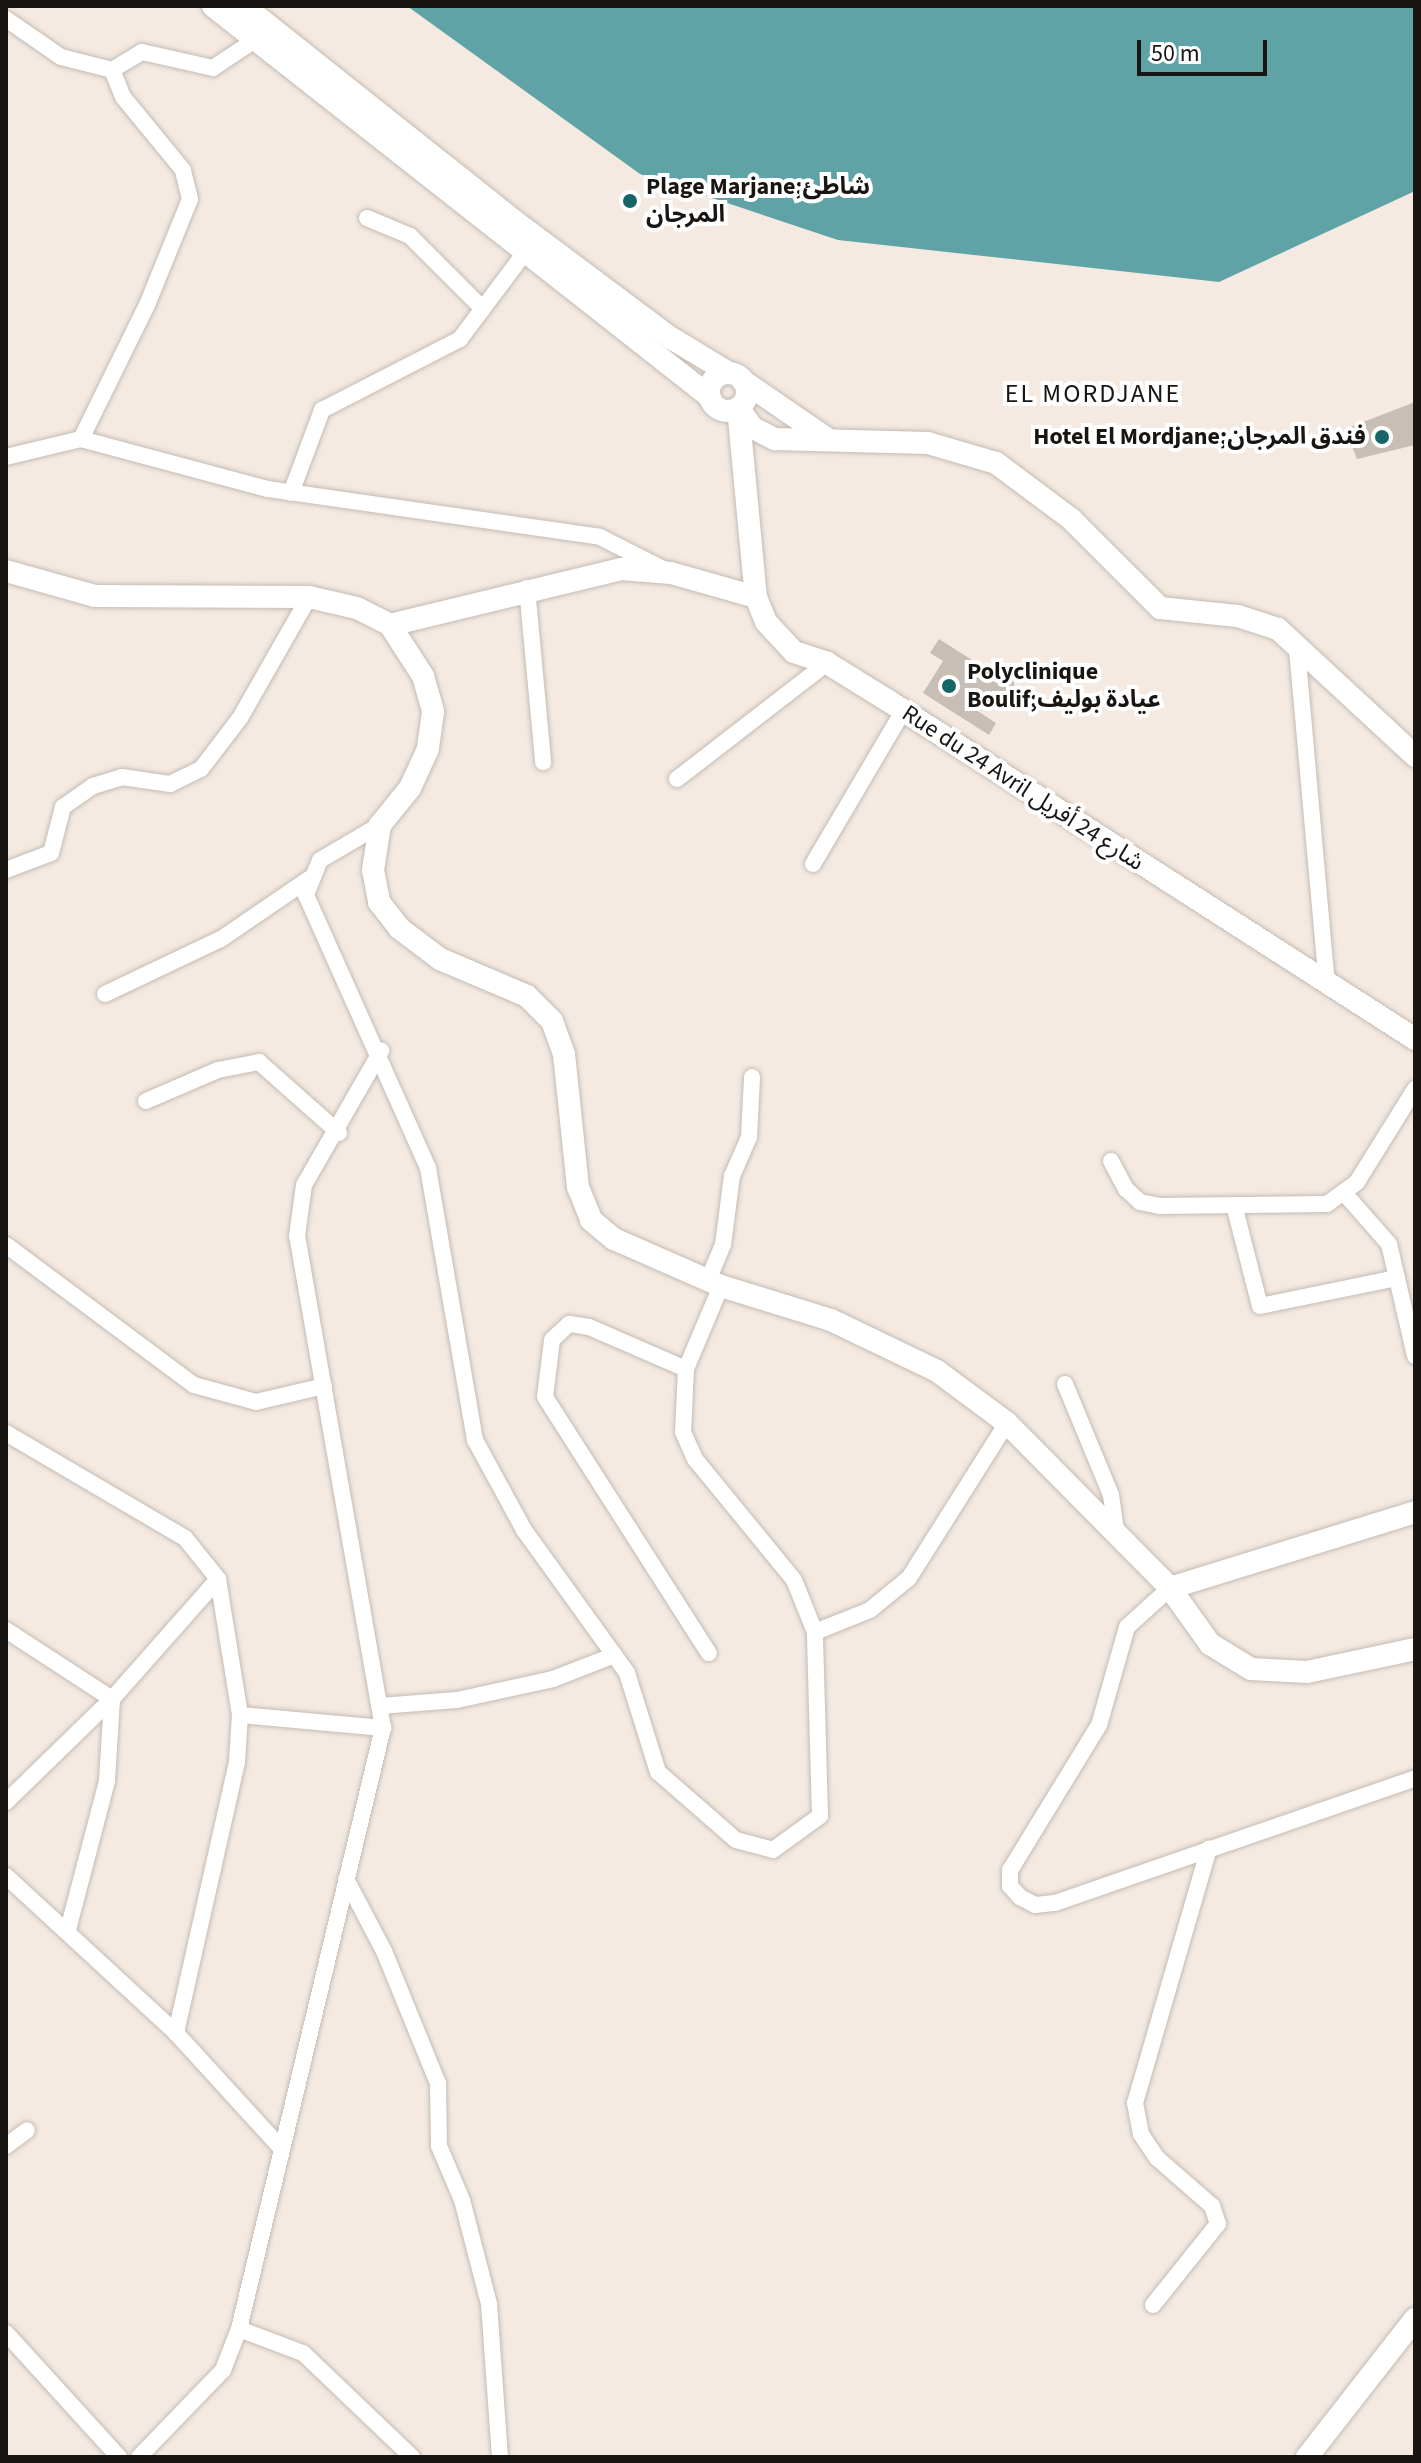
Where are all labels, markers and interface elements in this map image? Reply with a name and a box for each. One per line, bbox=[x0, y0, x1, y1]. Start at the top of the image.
scale bar bbox=[1141, 24, 1271, 74]
text: 50 m bbox=[1151, 36, 1200, 71]
place label: Plage Marjane;شاطئ المرجان bbox=[646, 173, 870, 229]
marker: Plage Marjane;شاطئ المرجان bbox=[621, 192, 639, 210]
district label: EL MORDJANE bbox=[1005, 378, 1181, 410]
place label: Hotel El Mordjane;فندق المرجان bbox=[1033, 423, 1366, 451]
marker: Hotel El Mordjane;فندق المرجان bbox=[1373, 428, 1391, 446]
place label: Polyclinique Boulif;عيادة بوليف bbox=[967, 658, 1161, 714]
marker: Polyclinique Boulif;عيادة بوليف bbox=[938, 675, 960, 697]
street label: Rue du 24 Avril شارع 24 أفريل bbox=[897, 699, 1149, 877]

